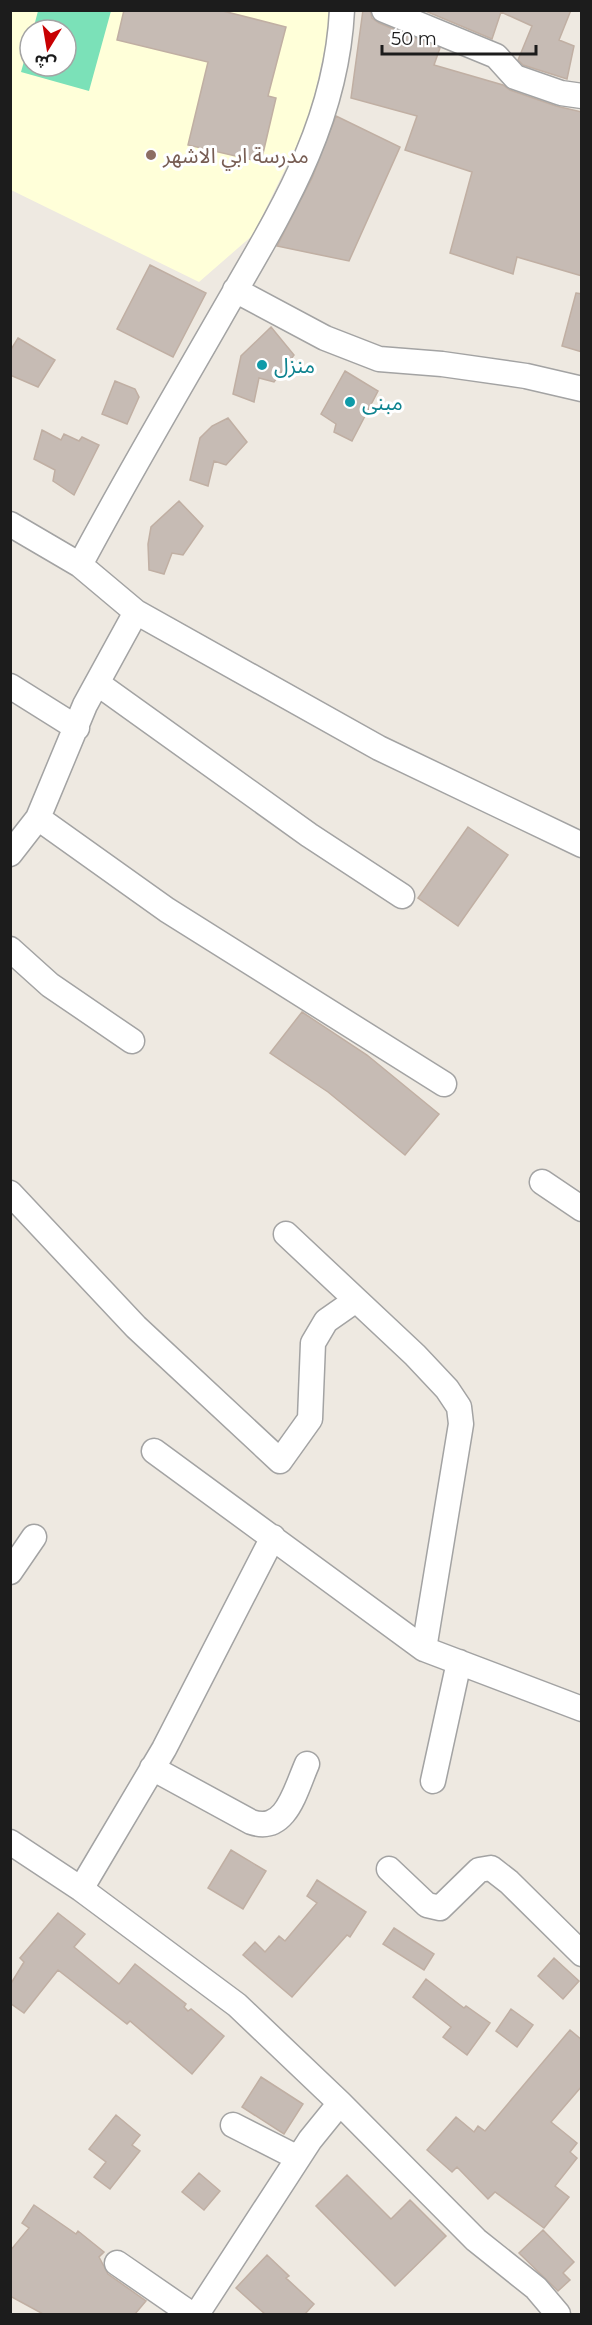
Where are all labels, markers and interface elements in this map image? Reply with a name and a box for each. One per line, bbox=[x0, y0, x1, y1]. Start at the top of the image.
north arrow bbox=[18, 18, 78, 78]
scale bar bbox=[382, 18, 536, 56]
text: 50 m bbox=[391, 28, 437, 50]
text: ش bbox=[33, 51, 58, 74]
place label: مدرسة ابي الاشهر bbox=[162, 143, 309, 171]
marker: مدرسة ابي الاشهر bbox=[144, 148, 158, 162]
place label: منزل bbox=[274, 353, 315, 378]
marker: منزل bbox=[255, 358, 269, 372]
place label: مبنى bbox=[362, 390, 403, 415]
marker: مبنى bbox=[343, 395, 357, 409]

